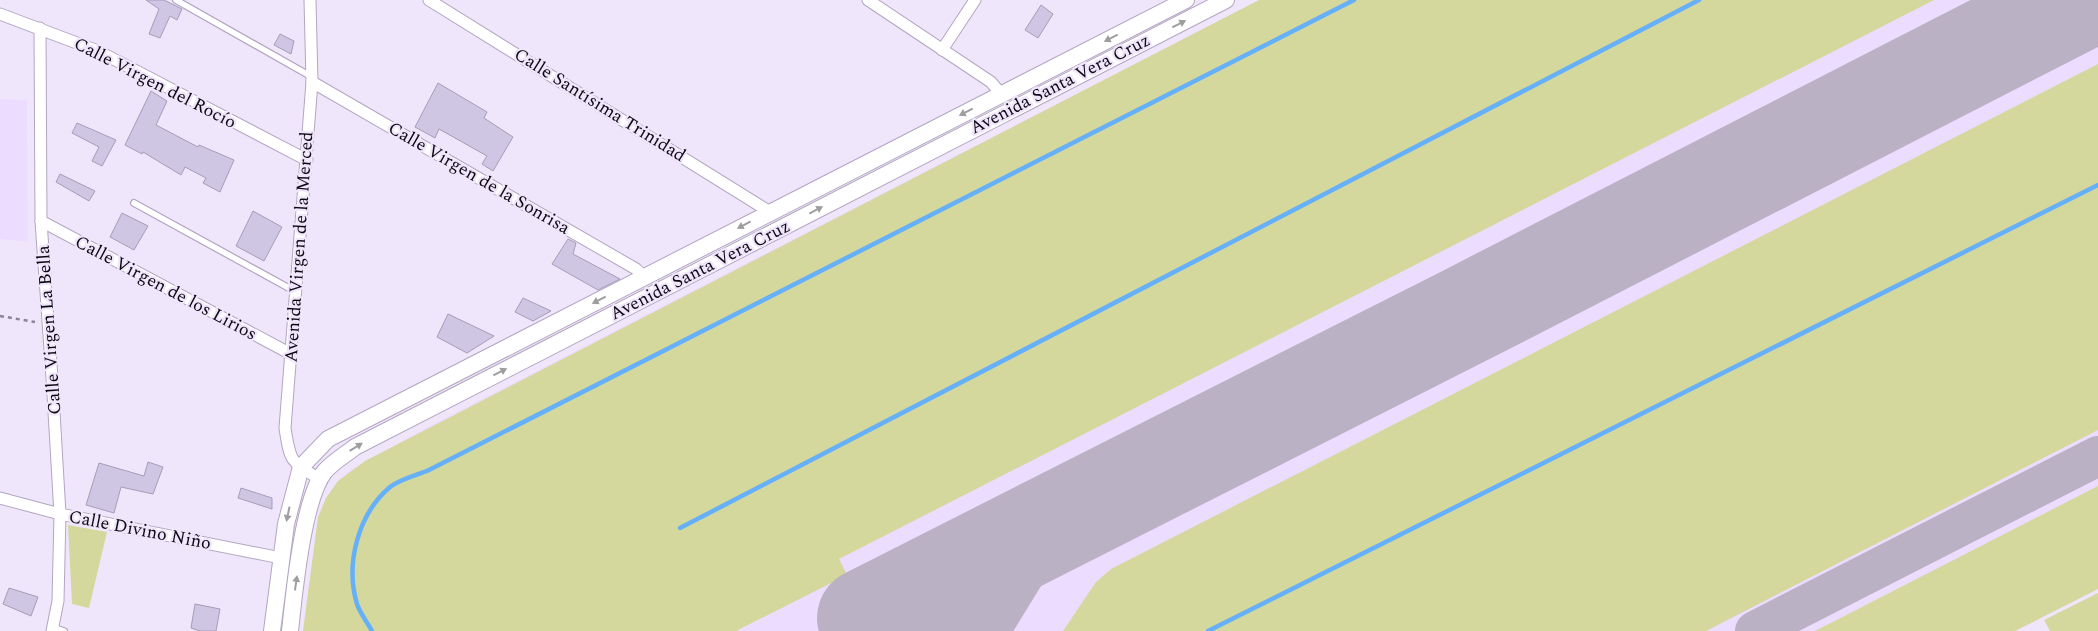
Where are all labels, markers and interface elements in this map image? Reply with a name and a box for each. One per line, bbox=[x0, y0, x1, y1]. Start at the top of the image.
one-way arrow bbox=[1171, 19, 1186, 28]
street label: Avenida Santa Vera Cruz bbox=[965, 27, 1155, 141]
street label: Calle Virgen del Rocío bbox=[69, 30, 241, 136]
one-way arrow bbox=[1104, 34, 1118, 42]
street label: Calle Santísima Trinidad bbox=[509, 41, 691, 169]
one-way arrow bbox=[959, 108, 973, 116]
street label: Calle Virgen de la Sonrisa bbox=[383, 115, 575, 241]
street label: Avenida Virgen de la Merced bbox=[277, 131, 321, 363]
one-way arrow bbox=[809, 206, 823, 214]
street label: Avenida Santa Vera Cruz bbox=[605, 213, 795, 327]
one-way arrow bbox=[736, 221, 751, 229]
street label: Calle Virgen de los Lirios bbox=[70, 228, 262, 348]
street label: Calle Virgen La Bella bbox=[30, 244, 68, 416]
one-way arrow bbox=[592, 296, 607, 304]
one-way arrow bbox=[493, 367, 507, 375]
one-way arrow bbox=[350, 443, 363, 452]
street label: Calle Divino Niño bbox=[67, 503, 213, 557]
one-way arrow bbox=[284, 507, 292, 522]
one-way arrow bbox=[293, 574, 301, 590]

